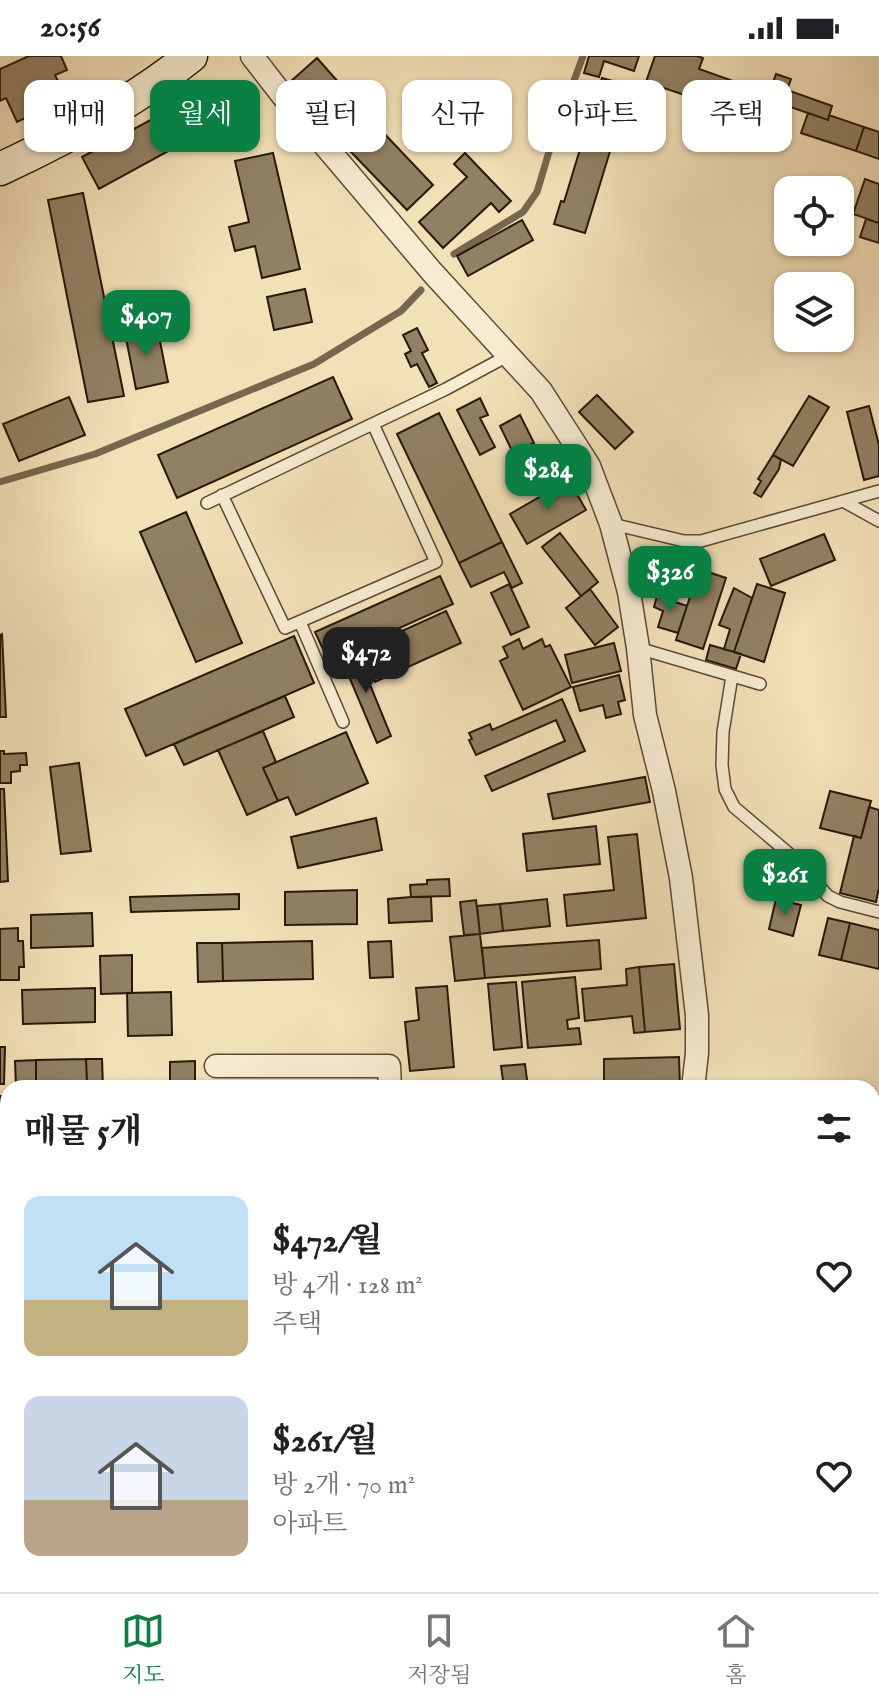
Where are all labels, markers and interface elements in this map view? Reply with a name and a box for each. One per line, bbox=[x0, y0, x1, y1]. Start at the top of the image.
text: 20:56 bbox=[40, 9, 100, 47]
chip: 매매 bbox=[24, 80, 134, 152]
chip: 월세 bbox=[150, 80, 260, 152]
chip: 필터 bbox=[276, 80, 386, 152]
chip: 신규 bbox=[402, 80, 512, 152]
chip: 아파트 bbox=[528, 80, 666, 152]
chip: 주택 bbox=[682, 80, 792, 152]
map controls bbox=[774, 176, 854, 352]
button: locate bbox=[774, 176, 854, 256]
button: layers bbox=[774, 272, 854, 352]
pin: $407 bbox=[99, 290, 193, 358]
text: $407 bbox=[120, 299, 172, 332]
pin: $284 bbox=[501, 444, 595, 512]
text: $284 bbox=[523, 453, 573, 486]
pin: $326 bbox=[623, 546, 717, 614]
text: $326 bbox=[646, 555, 694, 588]
pin: $472 bbox=[319, 627, 413, 695]
text: $472 bbox=[341, 636, 391, 669]
pin: $261 bbox=[738, 849, 832, 917]
text: $261 bbox=[761, 858, 809, 891]
icon: filters bbox=[812, 1106, 856, 1150]
text: 매물 5개 bbox=[24, 1111, 142, 1154]
text: $472/월 bbox=[272, 1220, 383, 1263]
icon: home bbox=[88, 1228, 184, 1324]
icon: heart bbox=[812, 1254, 856, 1298]
text: 방 4개 · 128 m² bbox=[272, 1269, 423, 1302]
text: 주택 bbox=[272, 1308, 322, 1341]
text: $261/월 bbox=[272, 1420, 378, 1463]
icon: home bbox=[88, 1428, 184, 1524]
icon: heart bbox=[812, 1454, 856, 1498]
text: 방 2개 · 70 m² bbox=[272, 1469, 415, 1502]
text: 아파트 bbox=[272, 1508, 347, 1541]
tab: 지도 bbox=[121, 1609, 165, 1690]
tab: 저장됨 bbox=[408, 1609, 471, 1690]
tab: 홈 bbox=[714, 1609, 758, 1690]

